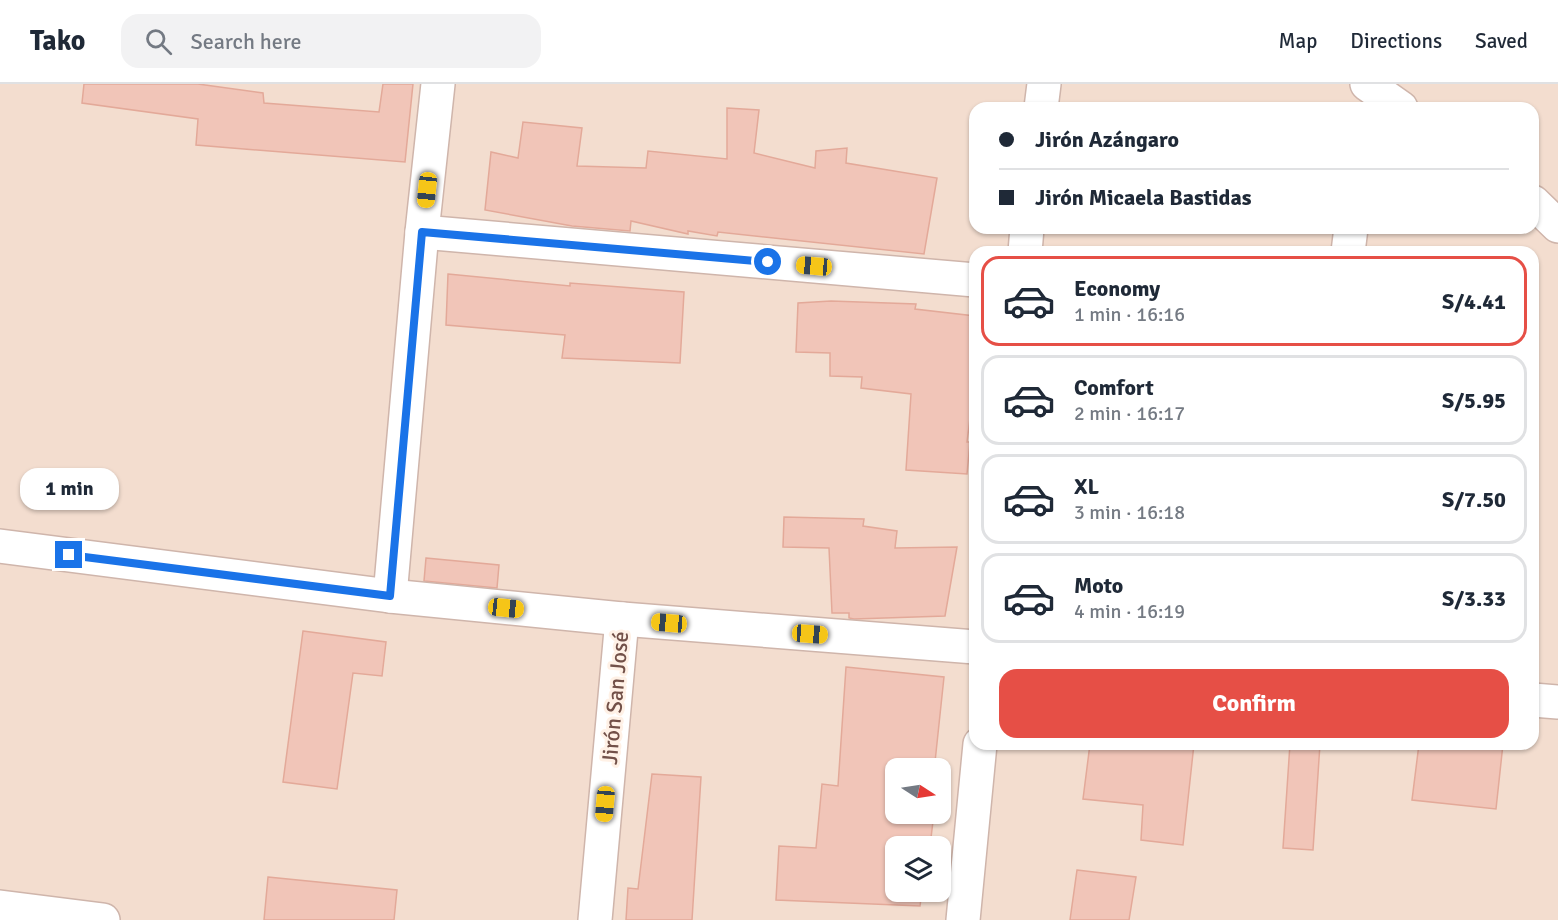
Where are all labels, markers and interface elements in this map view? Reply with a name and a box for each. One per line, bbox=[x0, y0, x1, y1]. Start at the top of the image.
search box bbox=[121, 14, 541, 68]
text: Tako bbox=[30, 24, 85, 58]
icon: search bbox=[142, 25, 175, 58]
text: Search here bbox=[190, 28, 301, 55]
text: Map bbox=[1279, 28, 1317, 54]
text: Directions bbox=[1350, 28, 1442, 54]
text: Saved bbox=[1475, 28, 1528, 54]
text: Jirón Azángaro bbox=[1035, 126, 1179, 153]
car bbox=[416, 171, 438, 209]
text: Jirón Micaela Bastidas bbox=[1035, 184, 1251, 211]
route start bbox=[754, 248, 781, 275]
car bbox=[795, 255, 833, 277]
icon: car bbox=[1002, 274, 1056, 328]
text: Economy bbox=[1074, 275, 1160, 302]
text: S/4.41 bbox=[1442, 288, 1506, 315]
text: 1 min · 16:16 bbox=[1074, 302, 1185, 327]
icon: car bbox=[1002, 373, 1056, 427]
text: Comfort bbox=[1074, 374, 1154, 401]
text: S/5.95 bbox=[1442, 387, 1506, 414]
text: 2 min · 16:17 bbox=[1074, 401, 1185, 426]
callout: 1 min bbox=[20, 468, 118, 510]
icon: car bbox=[1002, 472, 1056, 526]
text: XL bbox=[1074, 473, 1099, 500]
text: 1 min bbox=[45, 476, 94, 501]
text: S/7.50 bbox=[1442, 486, 1506, 513]
text: 3 min · 16:18 bbox=[1074, 500, 1185, 525]
route end bbox=[55, 541, 82, 568]
icon: car bbox=[1002, 571, 1056, 625]
text: Moto bbox=[1074, 572, 1123, 599]
text: S/3.33 bbox=[1442, 585, 1506, 612]
car bbox=[487, 597, 525, 619]
text: 4 min · 16:19 bbox=[1074, 599, 1185, 624]
car bbox=[650, 612, 688, 634]
car bbox=[791, 624, 829, 644]
street label: Jirón San José bbox=[596, 630, 634, 766]
button: Confirm bbox=[999, 669, 1509, 738]
north arrow bbox=[885, 758, 951, 824]
map controls bbox=[885, 758, 951, 902]
car bbox=[594, 785, 616, 823]
button: layers bbox=[885, 836, 951, 902]

